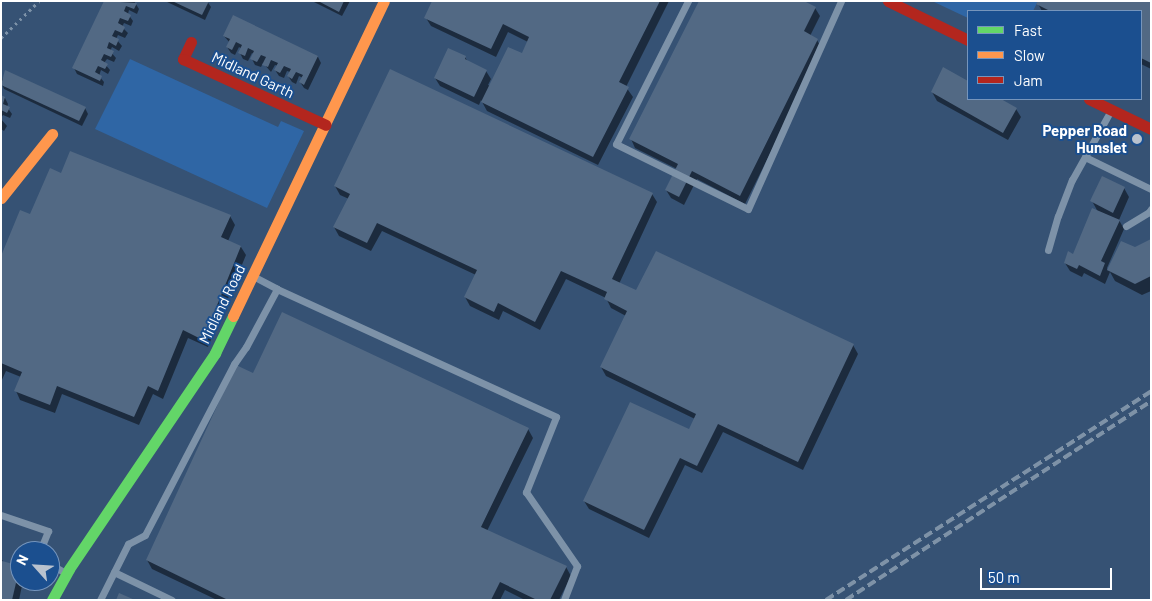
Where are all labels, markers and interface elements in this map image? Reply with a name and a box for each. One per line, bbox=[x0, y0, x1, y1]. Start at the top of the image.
legend bbox=[967, 10, 1142, 100]
text: Fast bbox=[1014, 21, 1042, 39]
text: Slow bbox=[1014, 46, 1045, 64]
street label: Midland Garth bbox=[209, 48, 297, 102]
text: Jam bbox=[1014, 71, 1043, 89]
place label: Pepper Road Hunslet bbox=[1042, 121, 1127, 156]
marker: Pepper Road Hunslet bbox=[1131, 133, 1143, 145]
street label: Midland Road bbox=[195, 261, 249, 347]
north arrow bbox=[10, 541, 60, 591]
text: N bbox=[12, 552, 32, 568]
scale bar bbox=[982, 558, 1114, 590]
text: 50 m bbox=[988, 568, 1020, 586]

